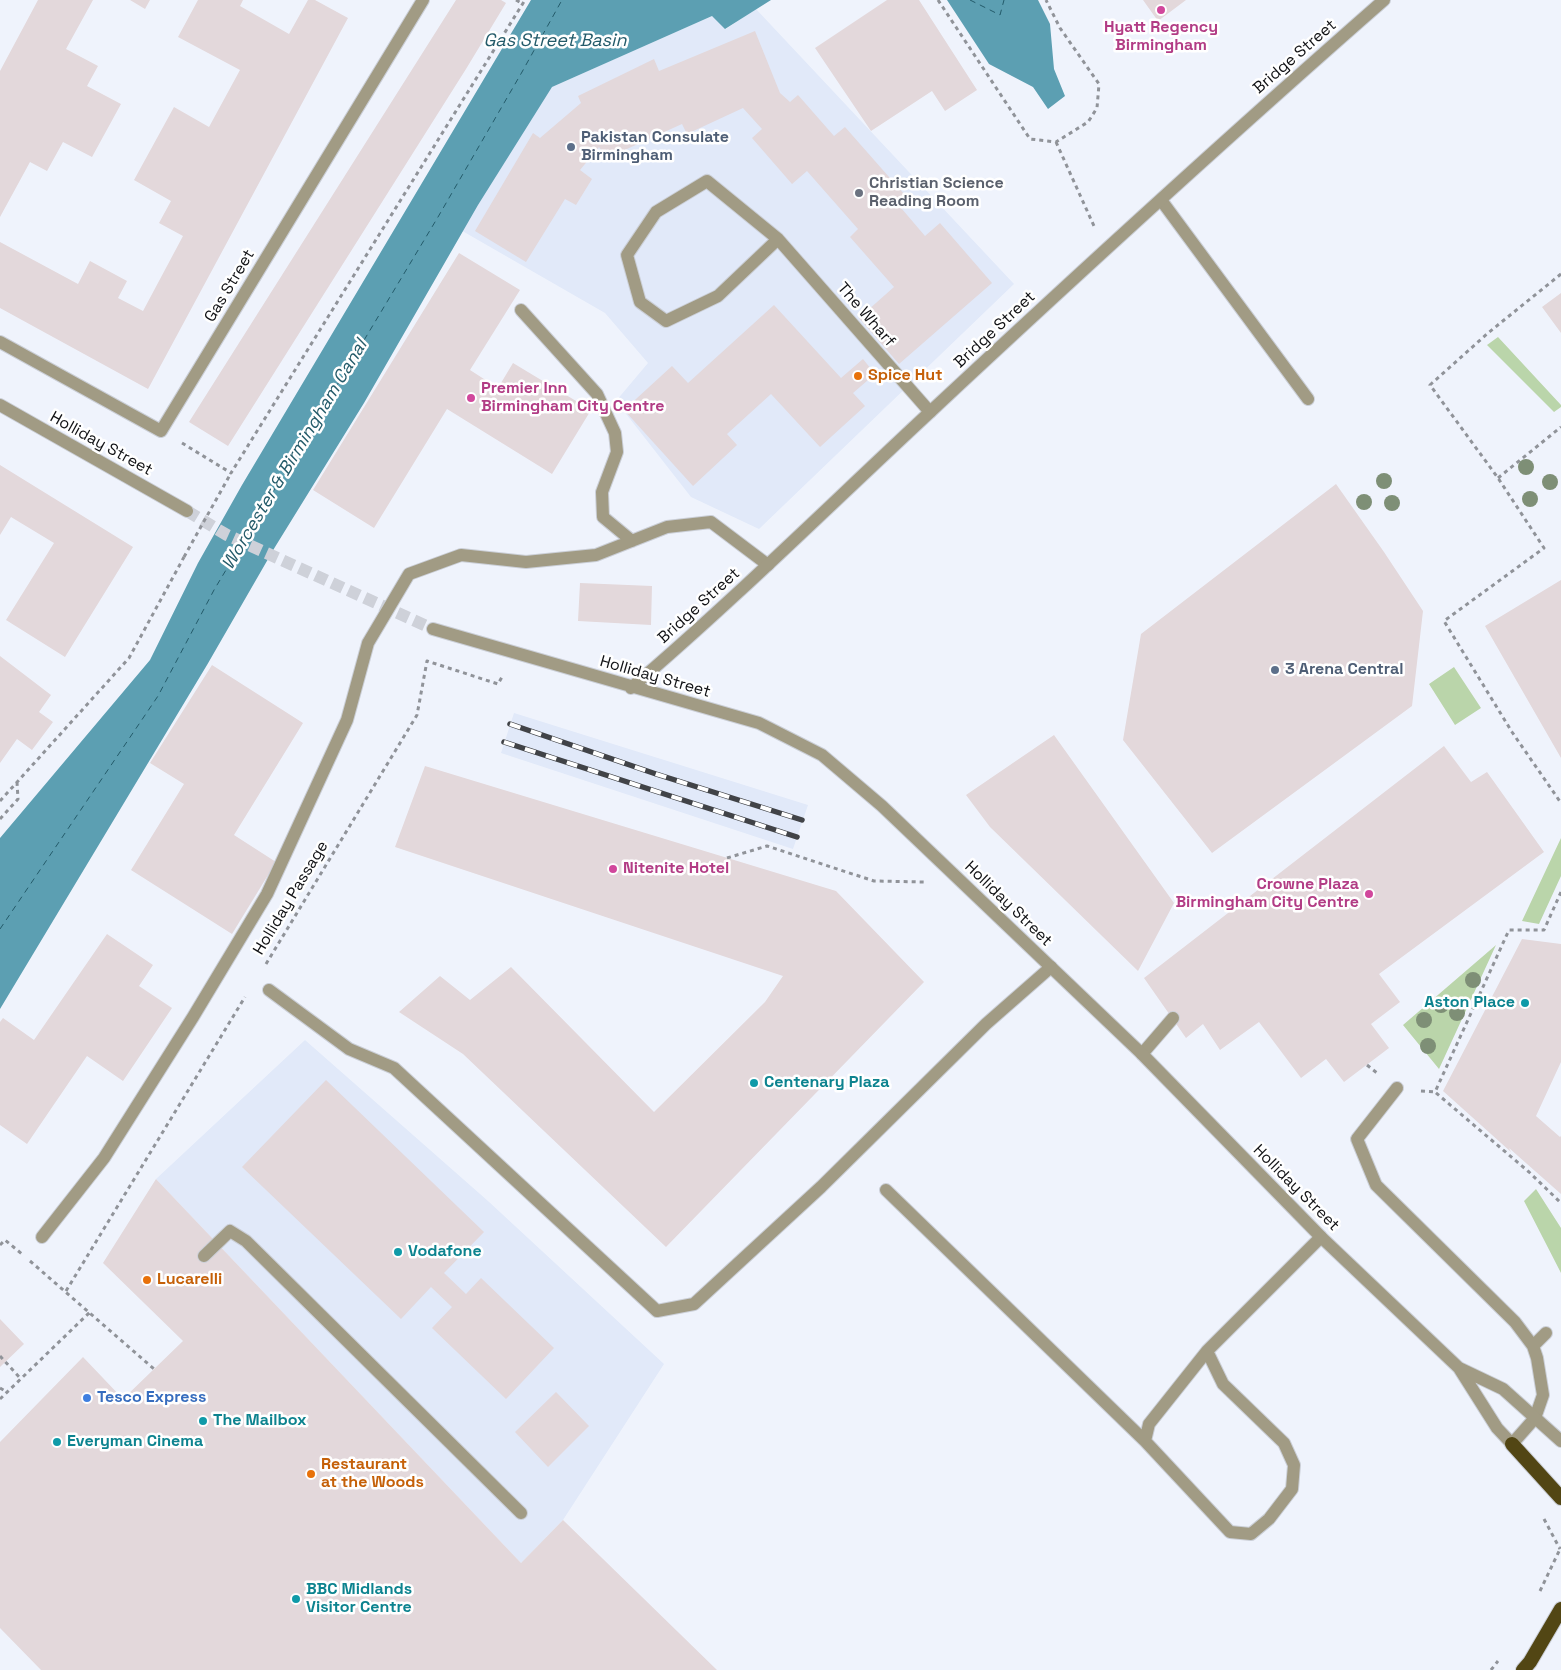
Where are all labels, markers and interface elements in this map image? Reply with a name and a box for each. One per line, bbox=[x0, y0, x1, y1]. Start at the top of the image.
marker: Hyatt Regency Birmingham bbox=[1155, 4, 1167, 16]
street label: Bridge Street bbox=[1250, 16, 1340, 98]
place label: Hyatt Regency Birmingham bbox=[1104, 18, 1218, 56]
water label: Gas Street Basin bbox=[483, 30, 627, 52]
place label: Pakistan Consulate Birmingham bbox=[581, 128, 729, 166]
marker: Pakistan Consulate Birmingham bbox=[565, 141, 577, 153]
place label: Christian Science Reading Room bbox=[869, 174, 1004, 212]
marker: Christian Science Reading Room bbox=[853, 187, 865, 199]
street label: Gas Street bbox=[201, 246, 259, 326]
street label: The Wharf bbox=[833, 279, 899, 351]
street label: Bridge Street bbox=[951, 288, 1039, 372]
water label: Worcester & Birmingham Canal bbox=[218, 336, 372, 574]
place label: Spice Hut bbox=[868, 366, 942, 386]
marker: Spice Hut bbox=[852, 370, 864, 382]
place label: Premier Inn Birmingham City Centre bbox=[481, 379, 665, 417]
marker: Premier Inn Birmingham City Centre bbox=[465, 392, 477, 404]
street label: Holliday Street bbox=[46, 408, 156, 480]
street label: Bridge Street bbox=[654, 564, 744, 648]
street label: Holliday Street bbox=[597, 652, 713, 702]
place label: 3 Arena Central bbox=[1285, 660, 1403, 680]
marker: 3 Arena Central bbox=[1269, 664, 1281, 676]
street label: Holliday Passage bbox=[249, 838, 333, 958]
street label: Holliday Street bbox=[960, 857, 1056, 951]
place label: Nitenite Hotel bbox=[623, 859, 729, 879]
marker: Nitenite Hotel bbox=[607, 863, 619, 875]
place label: Crowne Plaza Birmingham City Centre bbox=[1175, 875, 1359, 913]
marker: Crowne Plaza Birmingham City Centre bbox=[1363, 888, 1375, 900]
place label: Aston Place bbox=[1424, 993, 1515, 1013]
marker: Aston Place bbox=[1519, 997, 1531, 1009]
place label: Centenary Plaza bbox=[764, 1073, 889, 1093]
marker: Centenary Plaza bbox=[748, 1077, 760, 1089]
street label: Holliday Street bbox=[1249, 1141, 1343, 1235]
place label: Vodafone bbox=[408, 1242, 482, 1262]
marker: Vodafone bbox=[392, 1246, 404, 1258]
place label: Lucarelli bbox=[157, 1270, 222, 1290]
marker: Lucarelli bbox=[141, 1274, 153, 1286]
place label: Tesco Express bbox=[97, 1388, 206, 1408]
marker: Tesco Express bbox=[81, 1392, 93, 1404]
place label: The Mailbox bbox=[213, 1411, 306, 1431]
marker: The Mailbox bbox=[197, 1415, 209, 1427]
place label: Everyman Cinema bbox=[67, 1432, 203, 1452]
marker: Everyman Cinema bbox=[51, 1436, 63, 1448]
place label: Restaurant at the Woods bbox=[321, 1455, 424, 1493]
marker: Restaurant at the Woods bbox=[305, 1468, 317, 1480]
place label: BBC Midlands Visitor Centre bbox=[306, 1580, 412, 1618]
marker: BBC Midlands Visitor Centre bbox=[290, 1593, 302, 1605]

